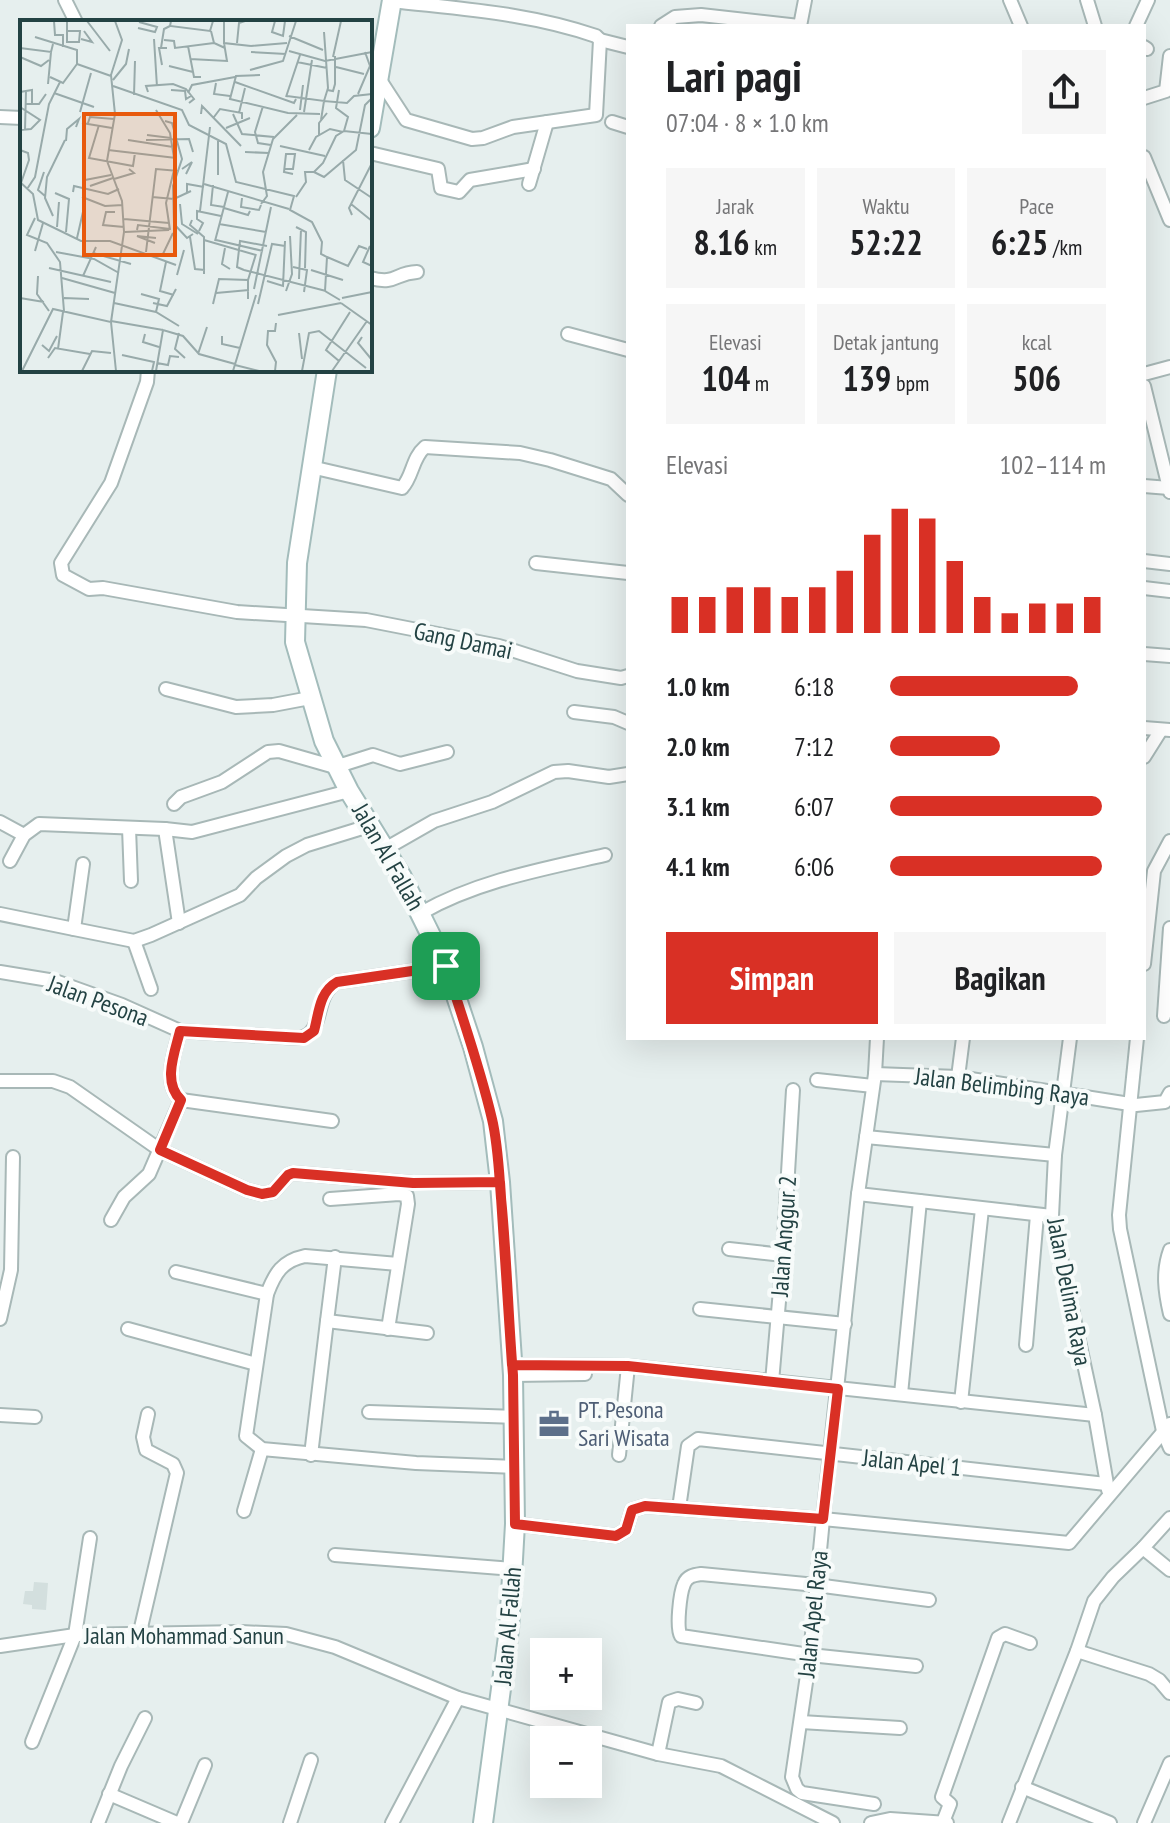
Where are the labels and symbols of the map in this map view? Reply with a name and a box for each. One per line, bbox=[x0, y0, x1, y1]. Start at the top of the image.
inset map bbox=[20, 20, 372, 372]
street label: Gang Damai bbox=[411, 615, 515, 666]
street label: Jalan Al Fallah bbox=[345, 797, 431, 916]
pin bbox=[412, 932, 480, 1000]
street label: Jalan Pesona bbox=[43, 968, 153, 1033]
street label: Jalan Belimbing Raya bbox=[912, 1060, 1091, 1113]
street label: Jalan Anggur 2 bbox=[764, 1175, 803, 1298]
street label: Jalan Delima Raya bbox=[1040, 1215, 1099, 1368]
place label: PT. Pesona Sari Wisata bbox=[578, 1394, 670, 1453]
office icon: PT. Pesona Sari Wisata bbox=[537, 1407, 571, 1441]
street label: Jalan Apel 1 bbox=[860, 1442, 963, 1483]
street label: Jalan Apel Raya bbox=[790, 1549, 835, 1680]
street label: Jalan Al Fallah bbox=[487, 1566, 528, 1687]
street label: Jalan Mohammad Sanun bbox=[83, 1620, 284, 1651]

